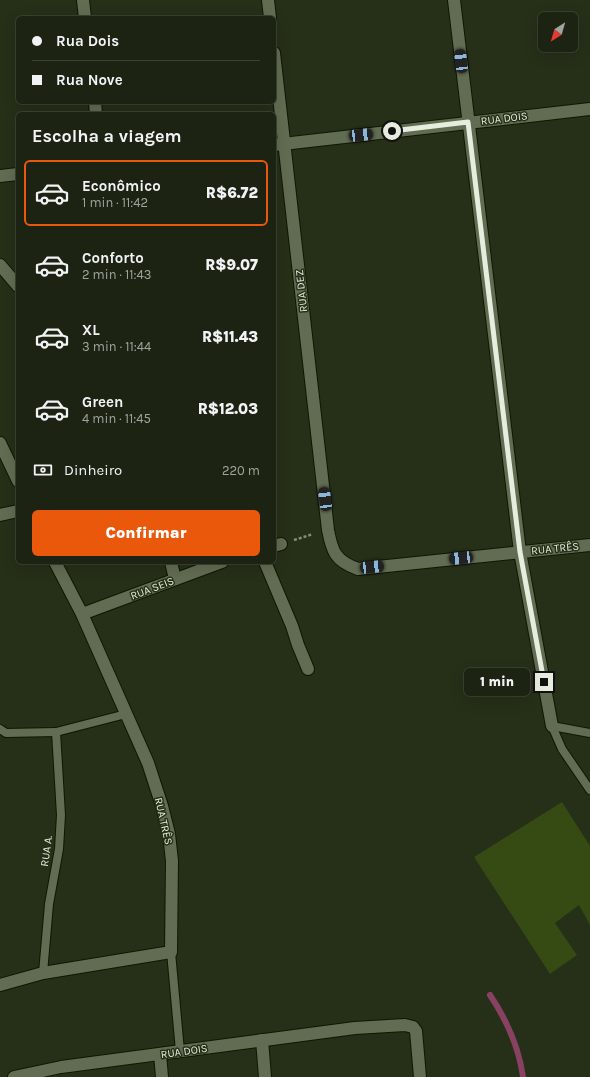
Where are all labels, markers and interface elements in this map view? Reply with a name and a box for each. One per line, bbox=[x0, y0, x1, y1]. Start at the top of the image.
north arrow bbox=[538, 12, 578, 52]
map controls bbox=[538, 12, 578, 52]
text: Rua Dois bbox=[56, 32, 119, 50]
car bbox=[454, 48, 468, 74]
text: Rua Nove bbox=[56, 71, 123, 89]
street label: RUA DOIS bbox=[480, 109, 528, 128]
route start bbox=[383, 122, 401, 140]
text: Escolha a viagem bbox=[32, 125, 182, 147]
car bbox=[348, 128, 374, 142]
icon: car bbox=[34, 175, 70, 211]
text: Econômico bbox=[82, 177, 161, 195]
text: R$6.72 bbox=[206, 184, 258, 202]
text: 1 min · 11:42 bbox=[82, 195, 148, 210]
icon: car bbox=[34, 247, 70, 283]
text: Conforto bbox=[82, 249, 144, 267]
text: R$9.07 bbox=[205, 256, 258, 274]
text: 2 min · 11:43 bbox=[82, 267, 152, 282]
street label: RUA DEZ bbox=[293, 269, 310, 313]
icon: car bbox=[34, 319, 70, 355]
text: XL bbox=[82, 321, 100, 339]
text: R$11.43 bbox=[202, 328, 258, 346]
text: 3 min · 11:44 bbox=[82, 339, 151, 354]
icon: car bbox=[34, 391, 70, 427]
text: Green bbox=[82, 393, 123, 411]
text: R$12.03 bbox=[198, 400, 258, 418]
text: 4 min · 11:45 bbox=[82, 411, 151, 426]
icon: cash bbox=[32, 459, 54, 481]
text: Dinheiro bbox=[64, 461, 122, 479]
text: 220 m bbox=[222, 463, 260, 478]
car bbox=[318, 486, 332, 512]
button: Confirmar bbox=[32, 510, 260, 556]
street label: RUA TRÊS bbox=[530, 539, 580, 557]
car bbox=[448, 551, 474, 565]
car bbox=[359, 560, 385, 574]
street label: RUA SEIS bbox=[129, 574, 176, 603]
callout: 1 min bbox=[464, 668, 530, 696]
route end bbox=[535, 673, 553, 691]
text: 1 min bbox=[480, 674, 514, 689]
street label: RUA TRÊS bbox=[152, 796, 176, 846]
street label: RUA A. bbox=[38, 835, 55, 867]
street label: RUA DOIS bbox=[160, 1042, 208, 1061]

